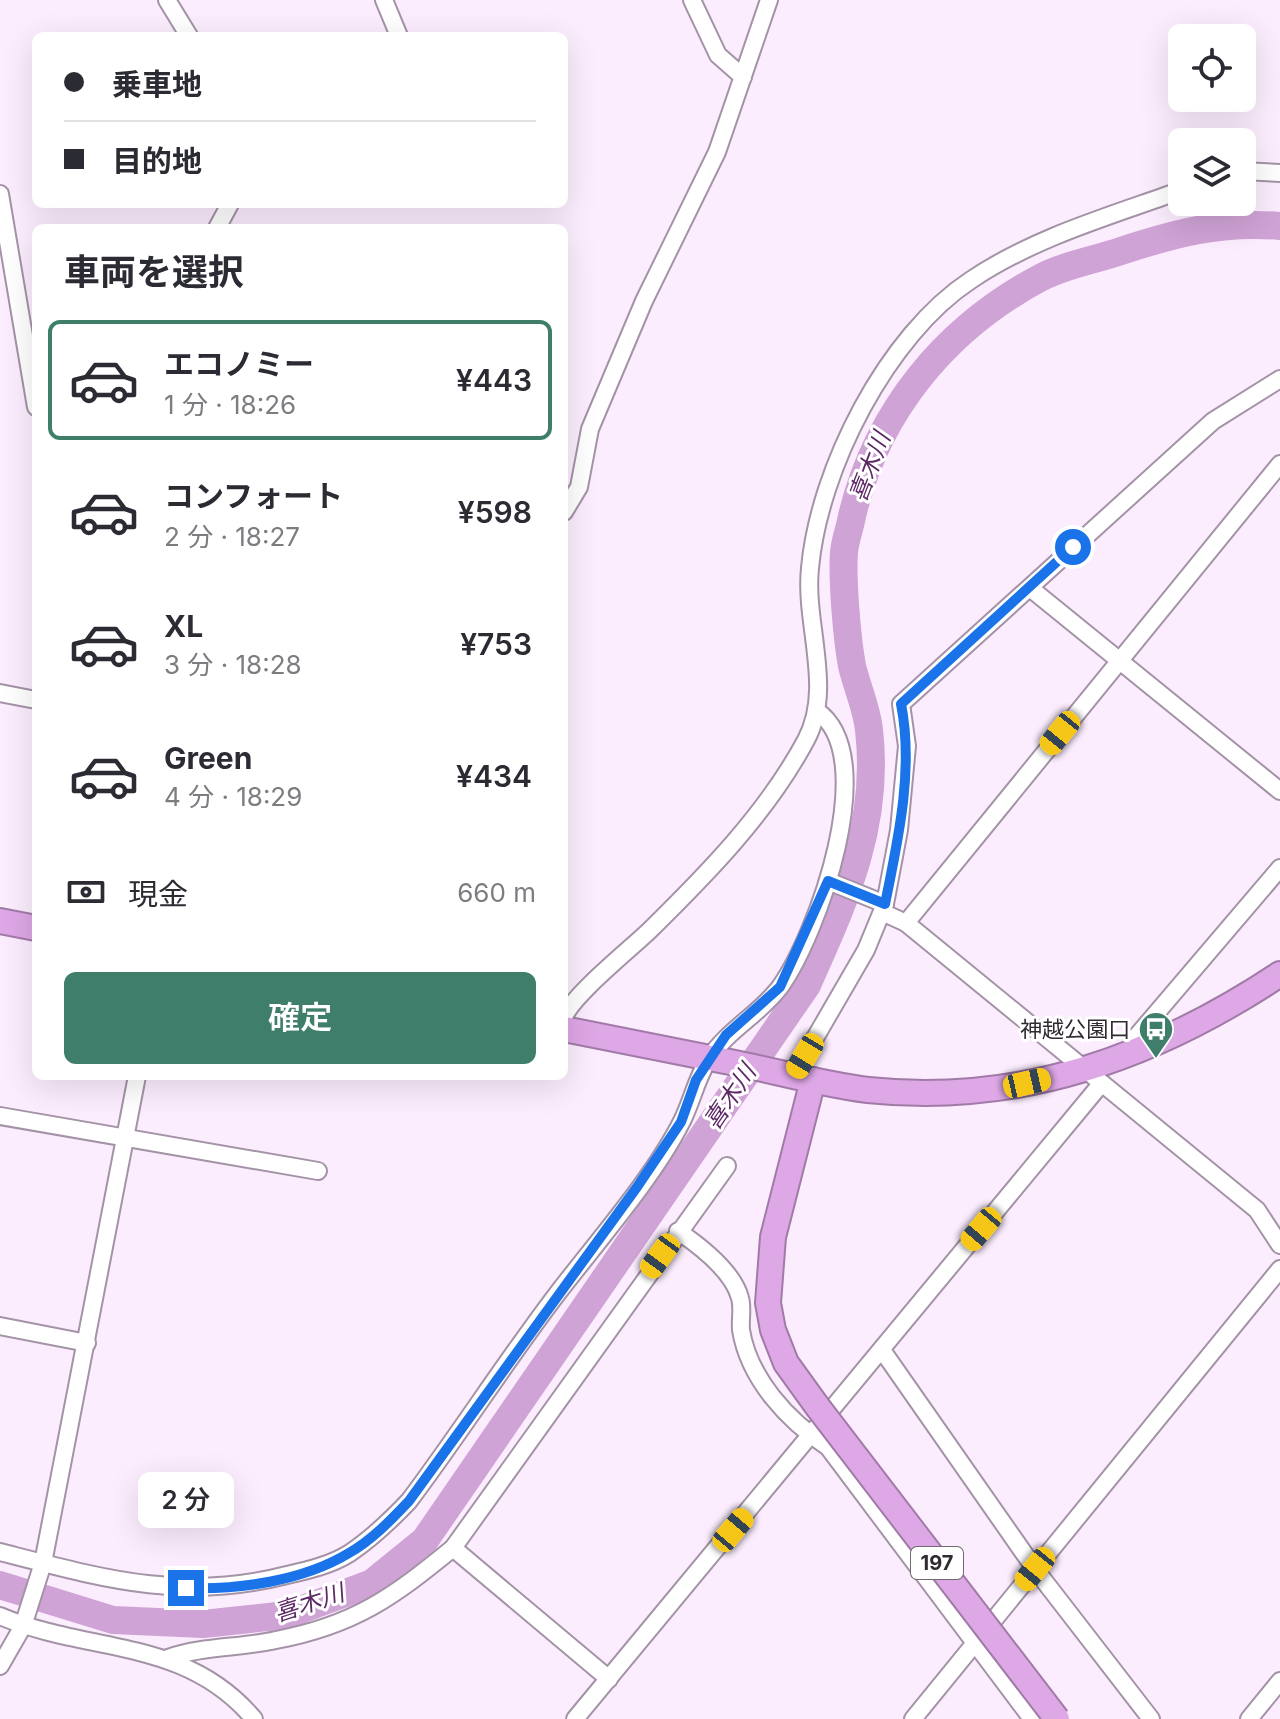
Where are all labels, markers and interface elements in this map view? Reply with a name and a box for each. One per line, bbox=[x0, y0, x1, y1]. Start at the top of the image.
map controls bbox=[1168, 24, 1256, 216]
button: locate bbox=[1168, 24, 1256, 112]
text: 乗車地 bbox=[112, 66, 202, 102]
button: layers bbox=[1168, 128, 1256, 216]
text: 目的地 bbox=[112, 143, 202, 179]
text: 車両を選択 bbox=[64, 250, 244, 294]
icon: car bbox=[68, 344, 140, 416]
text: エコノミー bbox=[164, 346, 314, 382]
text: ¥443 bbox=[456, 362, 532, 398]
text: 1 分 · 18:26 bbox=[164, 389, 296, 420]
water label: 喜木川 bbox=[843, 425, 897, 506]
icon: car bbox=[68, 476, 140, 548]
text: コンフォート bbox=[164, 478, 343, 514]
text: ¥598 bbox=[458, 494, 532, 530]
text: 2 分 · 18:27 bbox=[164, 521, 300, 552]
route start bbox=[1055, 529, 1091, 565]
icon: car bbox=[68, 608, 140, 680]
text: XL bbox=[164, 608, 203, 644]
text: ¥753 bbox=[460, 626, 532, 662]
text: 3 分 · 18:28 bbox=[164, 649, 302, 680]
car bbox=[1036, 707, 1084, 759]
icon: car bbox=[68, 740, 140, 812]
text: Green bbox=[164, 740, 252, 776]
text: ¥434 bbox=[456, 758, 532, 794]
text: 4 分 · 18:29 bbox=[164, 781, 302, 812]
icon: cash bbox=[64, 870, 108, 914]
text: 現金 bbox=[128, 876, 188, 912]
text: 660 m bbox=[457, 877, 536, 908]
button: 確定 bbox=[64, 972, 536, 1064]
bus stop icon: 神越公園口 bbox=[1137, 1010, 1175, 1060]
place label: 神越公園口 bbox=[1020, 1016, 1130, 1042]
car bbox=[782, 1029, 828, 1083]
water label: 喜木川 bbox=[697, 1056, 763, 1135]
car bbox=[1001, 1066, 1053, 1100]
car bbox=[956, 1203, 1006, 1255]
car bbox=[636, 1230, 684, 1282]
callout: 2 分 bbox=[138, 1472, 234, 1528]
text: 2 分 bbox=[162, 1484, 210, 1515]
car bbox=[708, 1504, 758, 1556]
car bbox=[1011, 1543, 1059, 1595]
road number: 197 bbox=[911, 1547, 963, 1579]
route end bbox=[168, 1570, 204, 1606]
water label: 喜木川 bbox=[270, 1577, 350, 1627]

